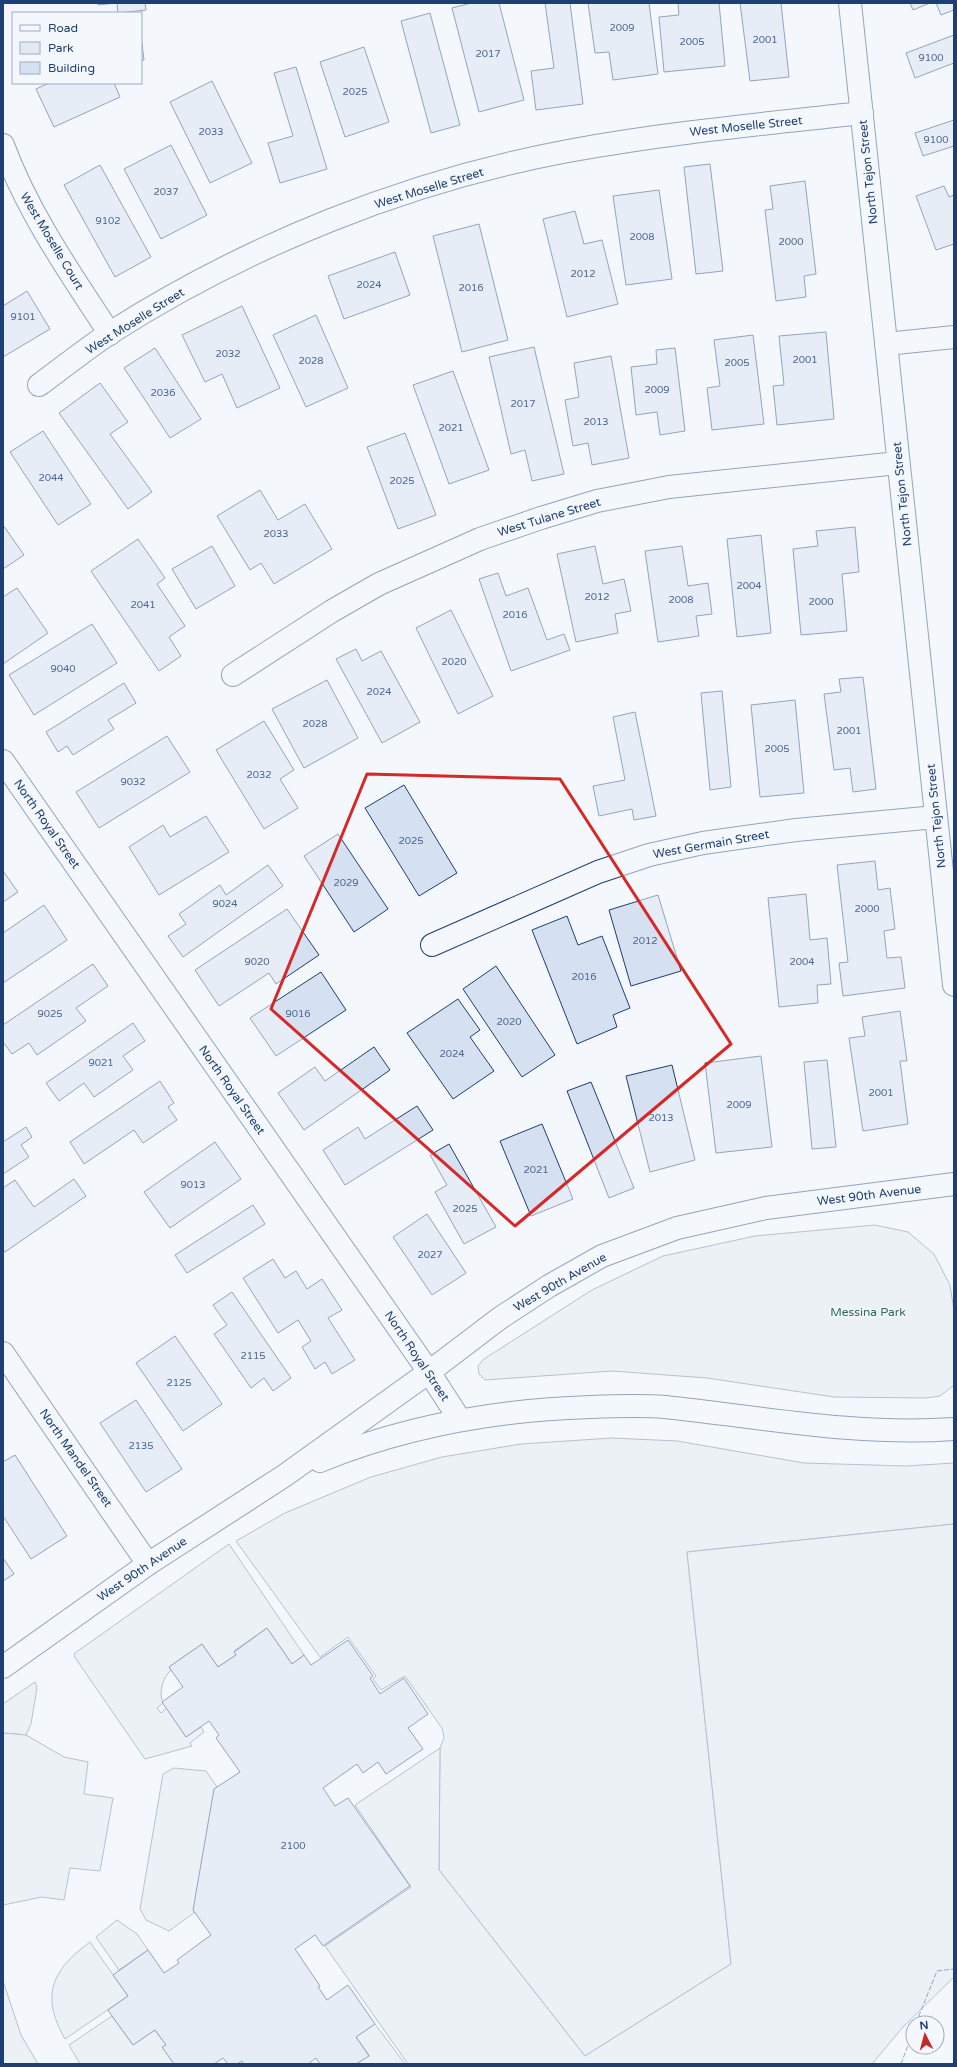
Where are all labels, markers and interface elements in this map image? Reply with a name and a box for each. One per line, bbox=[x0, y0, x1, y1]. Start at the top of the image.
legend bbox=[12, 12, 142, 84]
text: Road bbox=[48, 21, 78, 35]
house number: 2009 bbox=[609, 22, 635, 34]
house number: 2001 bbox=[752, 34, 778, 46]
house number: 2005 bbox=[679, 36, 705, 48]
text: Park bbox=[48, 41, 74, 55]
house number: 2017 bbox=[475, 48, 501, 60]
house number: 9100 bbox=[918, 52, 944, 64]
text: Building bbox=[48, 61, 95, 75]
house number: 2025 bbox=[342, 86, 368, 98]
street label: West Moselle Street bbox=[689, 113, 803, 139]
street label: North Tejon Street bbox=[856, 119, 880, 225]
house number: 2033 bbox=[198, 126, 224, 138]
house number: 9100 bbox=[923, 134, 949, 146]
street label: West Moselle Street bbox=[373, 165, 486, 211]
house number: 2037 bbox=[153, 186, 179, 198]
street label: West Moselle Court bbox=[17, 190, 87, 292]
house number: 9102 bbox=[95, 215, 121, 227]
house number: 2008 bbox=[629, 231, 655, 243]
house number: 2000 bbox=[778, 236, 804, 248]
house number: 2012 bbox=[570, 268, 596, 280]
house number: 2024 bbox=[356, 279, 382, 291]
house number: 2016 bbox=[458, 282, 484, 294]
street label: West Moselle Street bbox=[83, 285, 187, 357]
house number: 9101 bbox=[10, 311, 36, 323]
house number: 2032 bbox=[215, 348, 241, 360]
house number: 2001 bbox=[792, 354, 818, 366]
house number: 2028 bbox=[298, 355, 324, 367]
house number: 2005 bbox=[724, 357, 750, 369]
house number: 2009 bbox=[644, 384, 670, 396]
house number: 2036 bbox=[150, 387, 176, 399]
house number: 2017 bbox=[510, 398, 536, 410]
house number: 2013 bbox=[583, 416, 609, 428]
house number: 2021 bbox=[438, 422, 464, 434]
street label: North Tejon Street bbox=[890, 441, 914, 547]
house number: 2044 bbox=[38, 472, 64, 484]
house number: 2025 bbox=[389, 475, 415, 487]
street label: West Tulane Street bbox=[496, 495, 603, 539]
house number: 2033 bbox=[263, 528, 289, 540]
house number: 2004 bbox=[736, 580, 762, 592]
house number: 2012 bbox=[584, 591, 610, 603]
house number: 2008 bbox=[668, 594, 694, 606]
house number: 2000 bbox=[808, 596, 834, 608]
house number: 2041 bbox=[130, 599, 156, 611]
house number: 2016 bbox=[502, 609, 528, 621]
house number: 2020 bbox=[441, 656, 467, 668]
house number: 9040 bbox=[50, 663, 76, 675]
house number: 2024 bbox=[366, 686, 392, 698]
house number: 2028 bbox=[302, 718, 328, 730]
house number: 2001 bbox=[836, 725, 862, 737]
house number: 2005 bbox=[764, 743, 790, 755]
street label: North Tejon Street bbox=[924, 763, 948, 869]
house number: 2032 bbox=[246, 769, 272, 781]
house number: 9032 bbox=[120, 776, 146, 788]
street label: North Royal Street bbox=[11, 777, 83, 872]
street label: West Germain Street bbox=[652, 827, 771, 861]
house number: 2025 bbox=[398, 835, 424, 847]
house number: 2029 bbox=[333, 877, 359, 889]
house number: 9024 bbox=[212, 898, 238, 910]
house number: 2000 bbox=[854, 903, 880, 915]
house number: 2012 bbox=[632, 935, 658, 947]
house number: 9020 bbox=[244, 956, 270, 968]
house number: 2004 bbox=[789, 956, 815, 968]
house number: 2016 bbox=[571, 971, 597, 983]
house number: 9025 bbox=[37, 1008, 63, 1020]
house number: 9016 bbox=[285, 1008, 311, 1020]
house number: 2020 bbox=[496, 1016, 522, 1028]
street label: North Royal Street bbox=[196, 1043, 268, 1138]
house number: 2024 bbox=[439, 1048, 465, 1060]
house number: 9021 bbox=[88, 1057, 114, 1069]
house number: 2001 bbox=[868, 1087, 894, 1099]
house number: 2009 bbox=[726, 1099, 752, 1111]
house number: 2013 bbox=[648, 1112, 674, 1124]
house number: 2021 bbox=[523, 1164, 549, 1176]
house number: 9013 bbox=[180, 1179, 206, 1191]
street label: West 90th Avenue bbox=[816, 1182, 922, 1208]
house number: 2025 bbox=[452, 1203, 478, 1215]
house number: 2027 bbox=[417, 1249, 443, 1261]
street label: West 90th Avenue bbox=[511, 1250, 609, 1314]
park label: Messina Park bbox=[830, 1305, 906, 1319]
street label: North Royal Street bbox=[382, 1308, 453, 1404]
house number: 2115 bbox=[240, 1350, 266, 1362]
house number: 2125 bbox=[166, 1377, 192, 1389]
street label: North Mandel Street bbox=[37, 1406, 115, 1510]
house number: 2135 bbox=[128, 1440, 154, 1452]
street label: West 90th Avenue bbox=[95, 1534, 190, 1604]
house number: 2100 bbox=[280, 1840, 306, 1852]
north arrow bbox=[905, 2015, 945, 2055]
text: N bbox=[919, 2019, 929, 2032]

